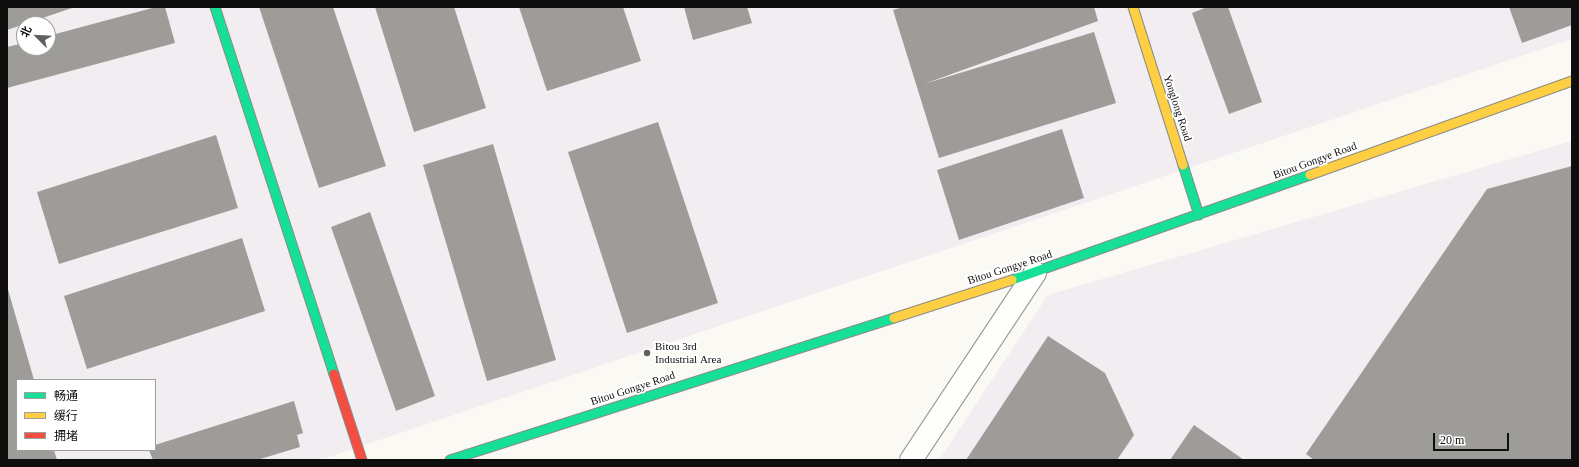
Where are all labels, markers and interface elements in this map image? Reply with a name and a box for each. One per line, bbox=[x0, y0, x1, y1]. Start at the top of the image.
north arrow bbox=[16, 16, 56, 56]
text: 北 bbox=[18, 24, 34, 39]
street label: Yonglong Road bbox=[1160, 73, 1194, 143]
street label: Bitou Gongye Road bbox=[1271, 140, 1359, 182]
street label: Bitou Gongye Road bbox=[966, 248, 1054, 288]
place label: Bitou 3rd Industrial Area bbox=[655, 340, 721, 366]
marker: Bitou 3rd Industrial Area bbox=[642, 348, 652, 358]
street label: Bitou Gongye Road bbox=[589, 369, 677, 409]
legend bbox=[16, 379, 156, 451]
text: 畅通 bbox=[54, 389, 78, 403]
text: 缓行 bbox=[54, 409, 78, 423]
scale bar bbox=[1435, 425, 1511, 451]
text: 拥堵 bbox=[54, 429, 78, 443]
text: 20 m bbox=[1440, 433, 1464, 447]

